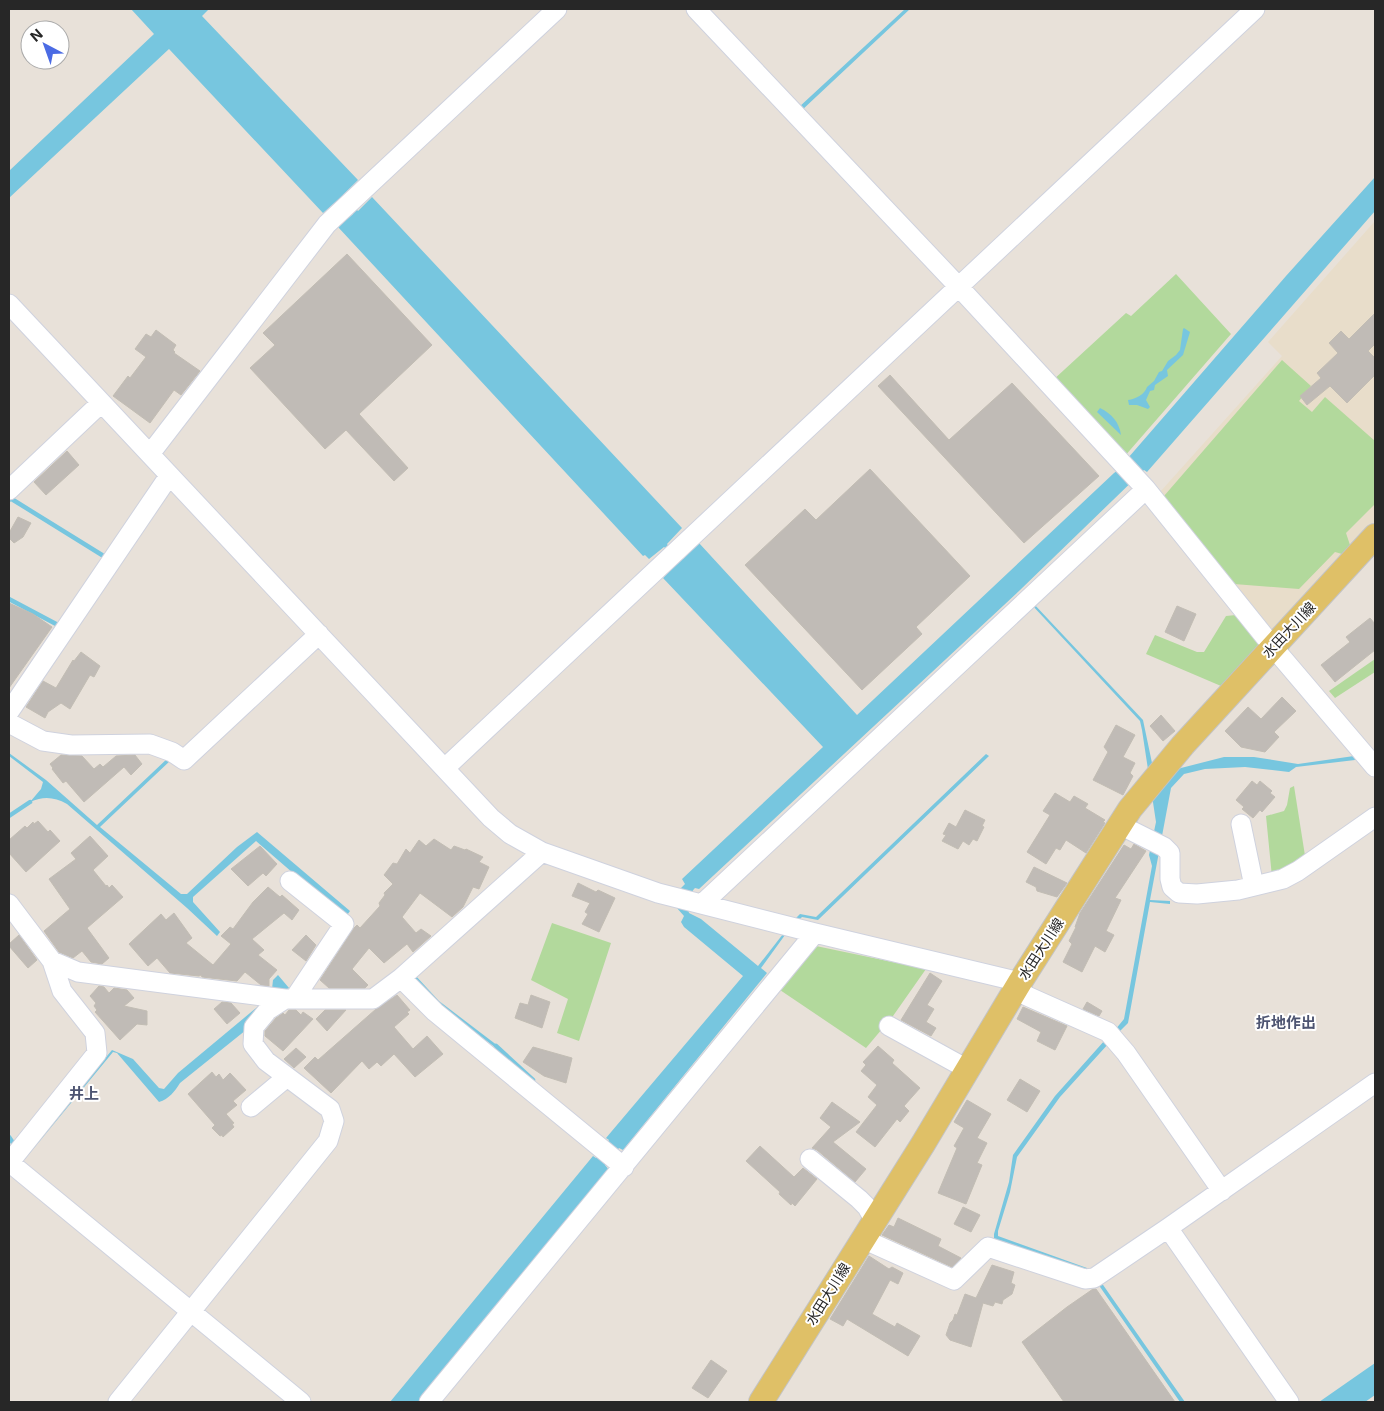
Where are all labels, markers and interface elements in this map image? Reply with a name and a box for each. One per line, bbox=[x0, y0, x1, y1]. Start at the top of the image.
north arrow bbox=[20, 20, 70, 70]
text: N bbox=[27, 25, 46, 45]
street label: 水田大川線 bbox=[1259, 598, 1319, 661]
street label: 水田大川線 bbox=[1014, 915, 1067, 983]
district label: 折地作出 bbox=[1256, 1013, 1316, 1032]
district label: 井上 bbox=[69, 1084, 99, 1103]
street label: 水田大川線 bbox=[802, 1260, 853, 1328]

